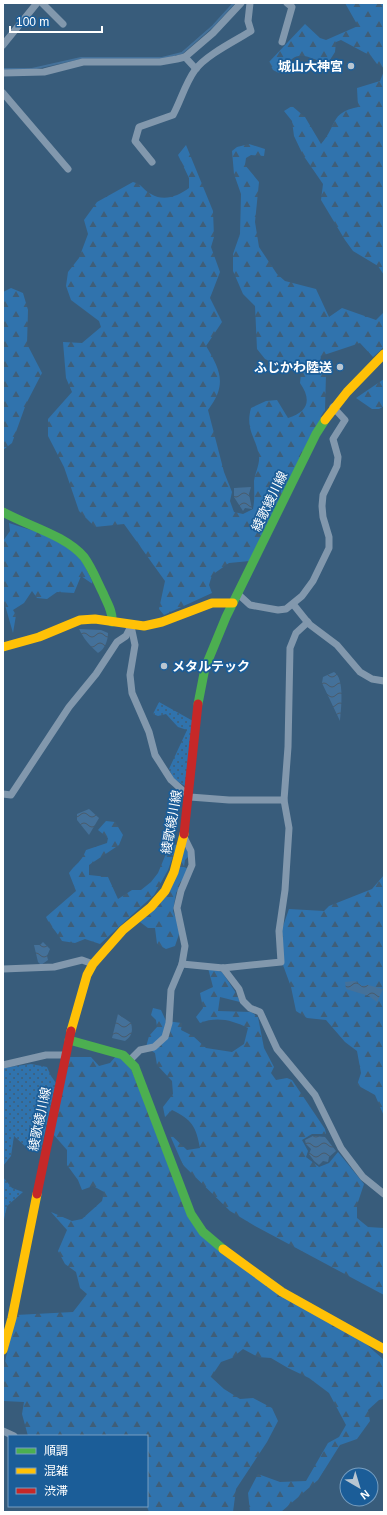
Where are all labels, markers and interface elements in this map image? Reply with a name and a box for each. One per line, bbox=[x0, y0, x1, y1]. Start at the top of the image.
scale bar bbox=[10, 8, 102, 34]
text: 100 m bbox=[16, 15, 49, 29]
place label: 城山大神宮 bbox=[278, 59, 343, 74]
marker: 城山大神宮 bbox=[346, 61, 356, 71]
place label: ふじかわ陸送 bbox=[254, 360, 332, 375]
marker: ふじかわ陸送 bbox=[335, 362, 345, 372]
street label: 綾歌綾川線 bbox=[248, 469, 290, 534]
place label: メタルテック bbox=[172, 659, 250, 674]
marker: メタルテック bbox=[159, 661, 169, 671]
street label: 綾歌綾川線 bbox=[158, 789, 185, 855]
street label: 綾歌綾川線 bbox=[25, 1086, 54, 1152]
legend bbox=[8, 1435, 148, 1507]
text: 順調 bbox=[44, 1444, 68, 1458]
text: 混雑 bbox=[44, 1464, 68, 1478]
north arrow bbox=[339, 1467, 379, 1507]
text: 渋滞 bbox=[44, 1484, 68, 1498]
text: N bbox=[358, 1488, 372, 1502]

